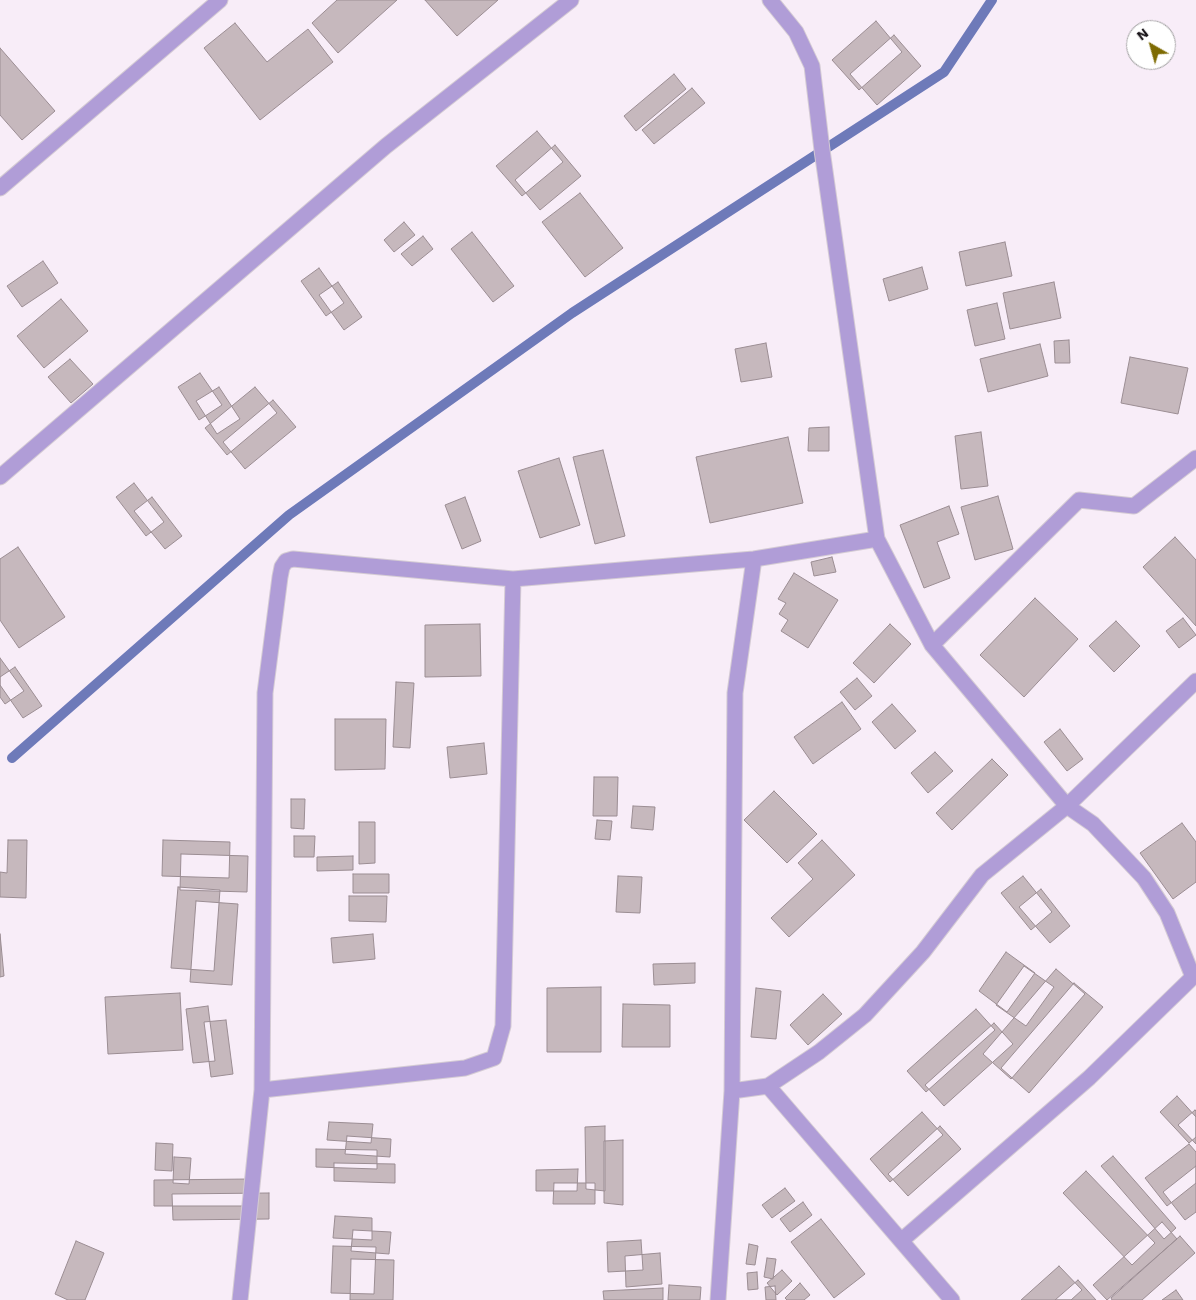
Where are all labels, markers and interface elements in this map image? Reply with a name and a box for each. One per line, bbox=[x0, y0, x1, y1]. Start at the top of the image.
north arrow bbox=[1126, 20, 1176, 70]
text: N bbox=[1133, 24, 1151, 43]

